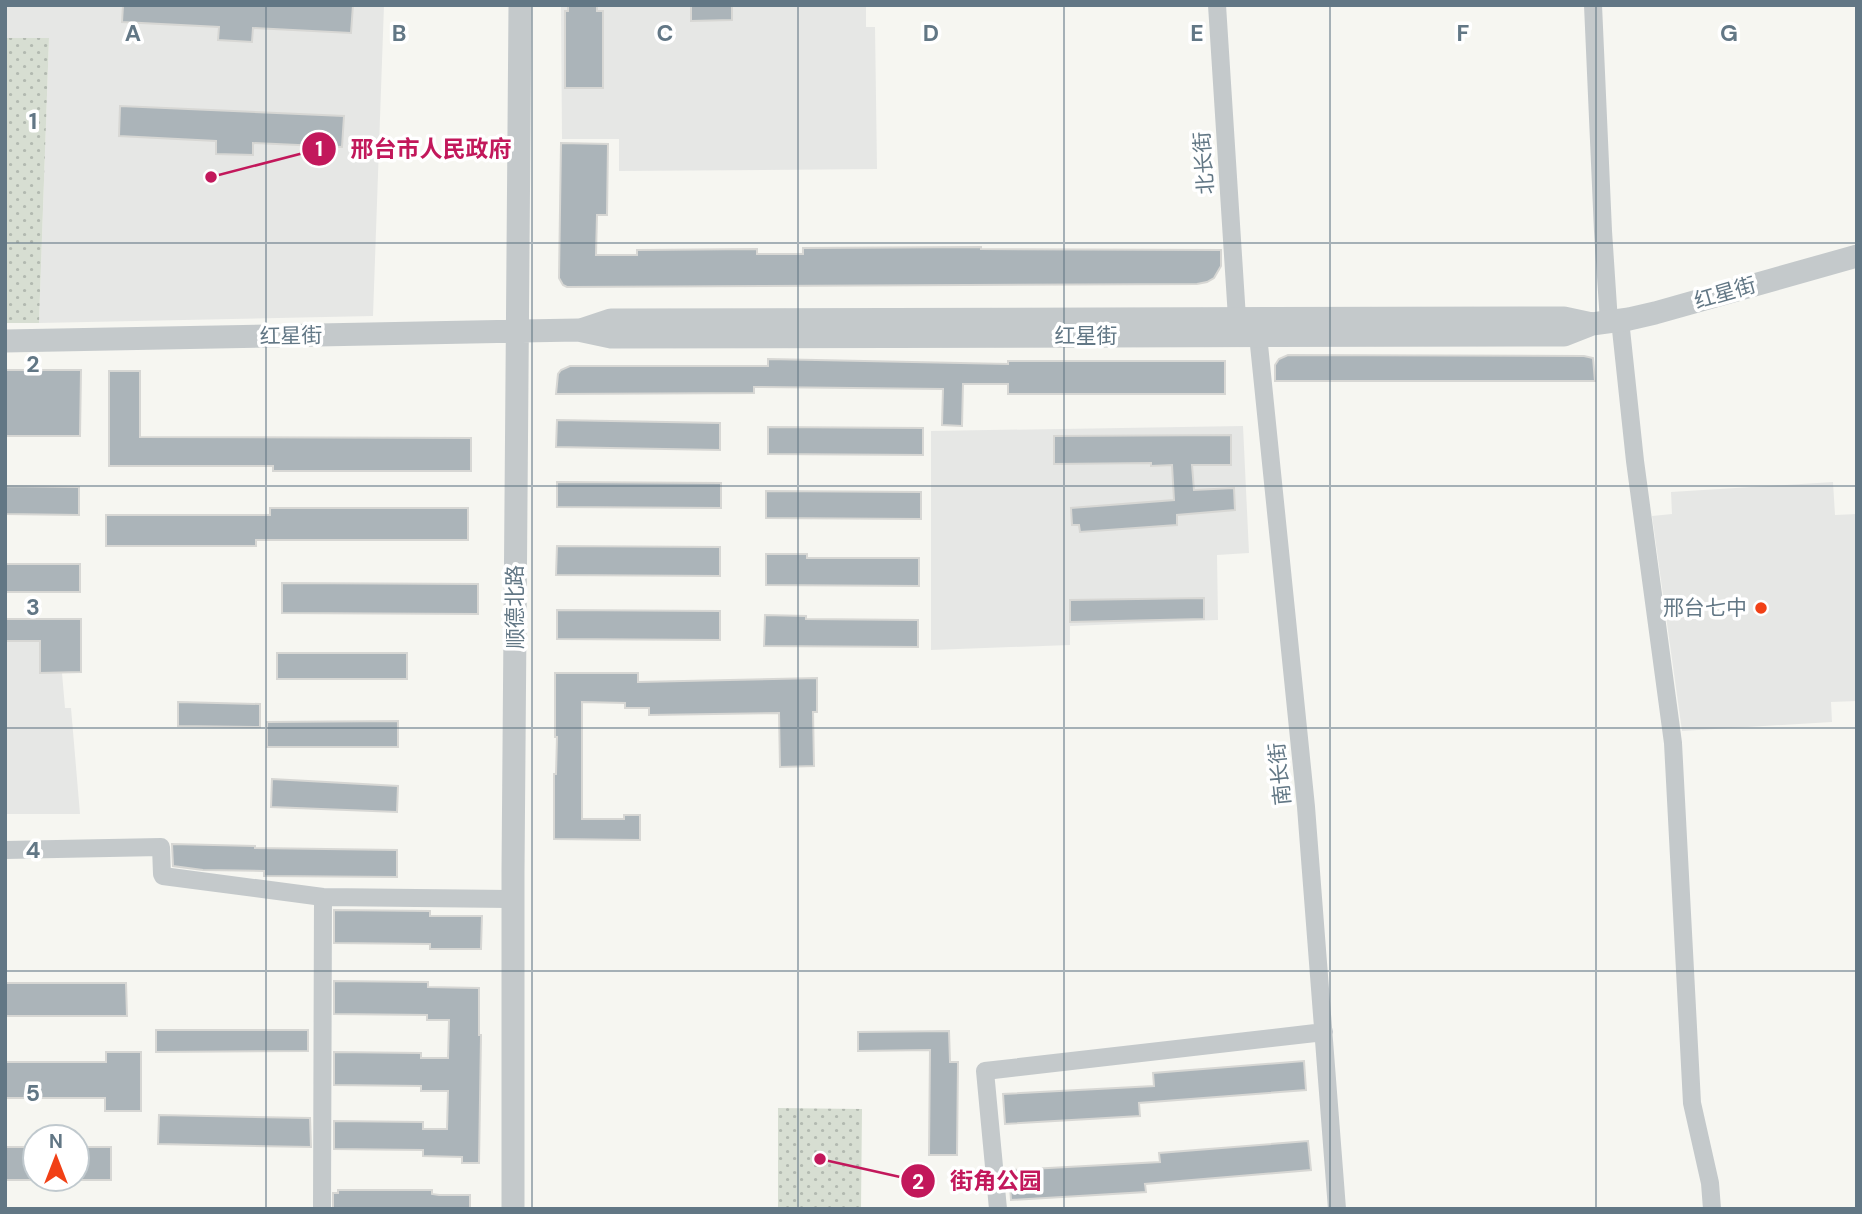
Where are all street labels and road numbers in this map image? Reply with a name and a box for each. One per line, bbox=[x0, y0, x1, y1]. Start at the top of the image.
street label: 北长街 bbox=[1188, 131, 1220, 195]
street label: 红星街 bbox=[1691, 271, 1759, 315]
street label: 红星街 bbox=[259, 321, 323, 351]
street label: 红星街 bbox=[1055, 322, 1118, 350]
street label: 顺德北路 bbox=[501, 565, 529, 649]
street label: 南长街 bbox=[1263, 741, 1297, 807]

